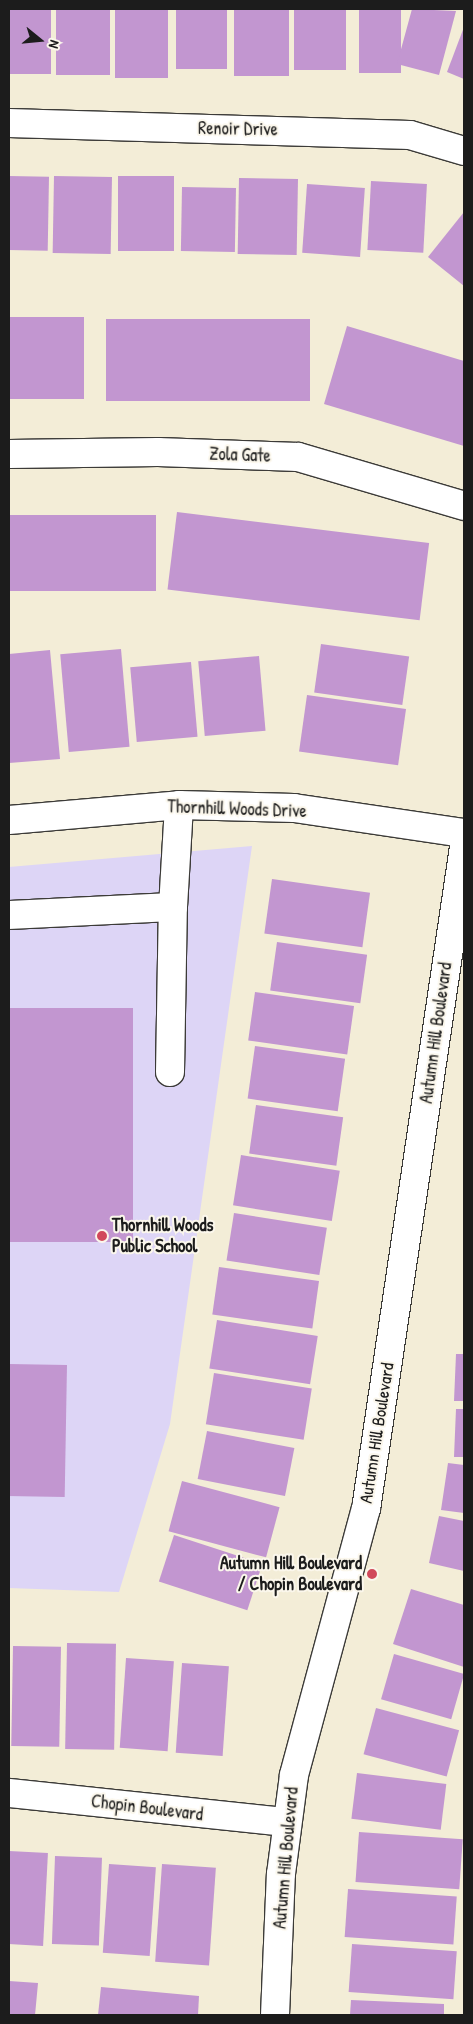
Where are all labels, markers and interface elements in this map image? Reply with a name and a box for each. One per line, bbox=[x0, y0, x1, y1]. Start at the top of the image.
north arrow bbox=[15, 15, 65, 65]
text: N bbox=[45, 38, 65, 51]
street label: Renoir Drive bbox=[198, 118, 278, 140]
street label: Zola Gate bbox=[209, 443, 271, 467]
street label: Thornhill Woods Drive bbox=[167, 796, 307, 822]
street label: Autumn Hill Boulevard bbox=[415, 961, 457, 1105]
place label: Thornhill Woods Public School bbox=[112, 1215, 213, 1258]
marker: Thornhill Woods Public School bbox=[96, 1230, 108, 1242]
street label: Autumn Hill Boulevard bbox=[355, 1361, 399, 1505]
place label: Autumn Hill Boulevard / Chopin Boulevard bbox=[220, 1553, 362, 1596]
marker: Autumn Hill Boulevard / Chopin Boulevard bbox=[366, 1568, 378, 1580]
street label: Autumn Hill Boulevard bbox=[269, 1786, 303, 1930]
street label: Chopin Boulevard bbox=[90, 1790, 204, 1826]

